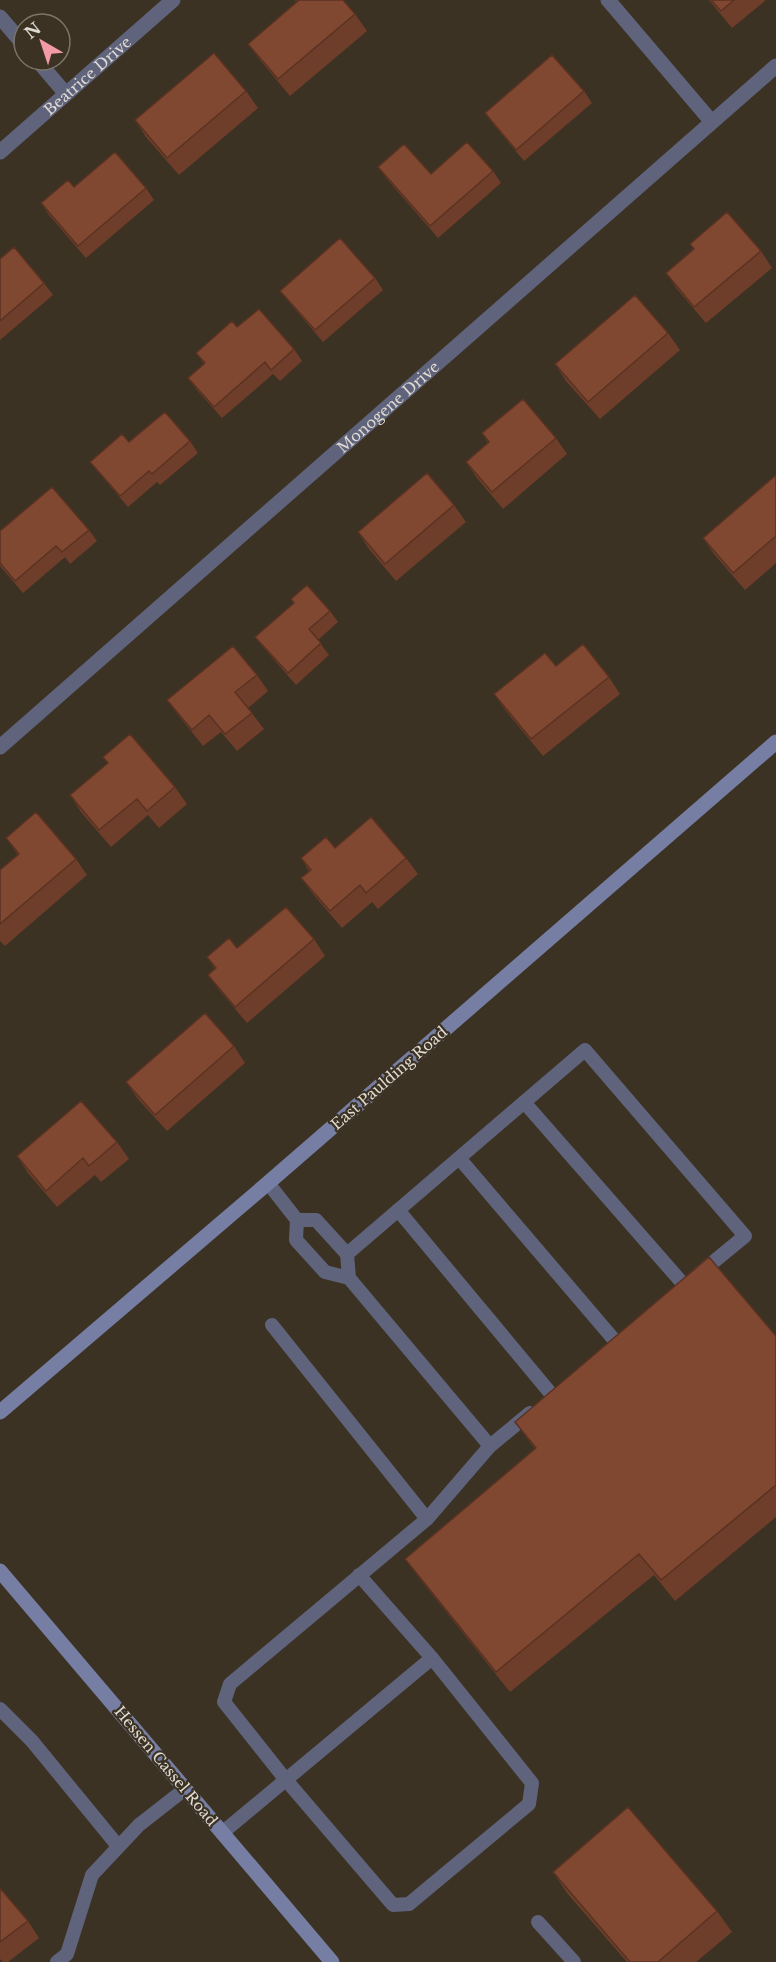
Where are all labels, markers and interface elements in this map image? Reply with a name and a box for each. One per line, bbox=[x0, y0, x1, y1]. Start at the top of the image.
north arrow bbox=[12, 12, 72, 72]
text: N bbox=[20, 18, 45, 43]
street label: Beatrice Drive bbox=[39, 32, 135, 119]
street label: Monogene Drive bbox=[333, 357, 443, 457]
street label: East Paulding Road bbox=[327, 1022, 451, 1134]
street label: Hessen Cassel Road bbox=[110, 1702, 222, 1830]

